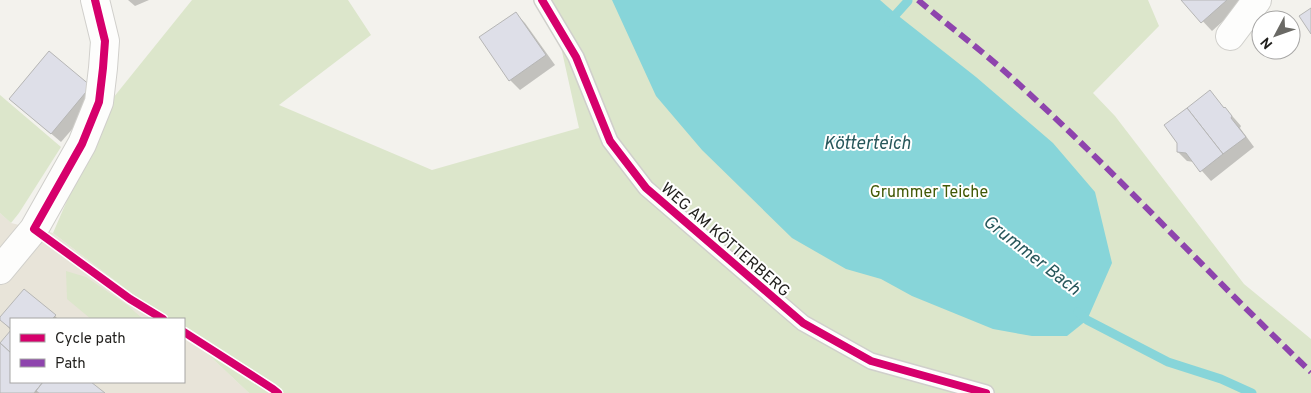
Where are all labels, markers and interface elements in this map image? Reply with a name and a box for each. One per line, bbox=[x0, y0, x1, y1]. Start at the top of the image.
north arrow bbox=[1251, 10, 1301, 60]
text: N bbox=[1258, 33, 1277, 52]
water label: Kötterteich bbox=[823, 133, 911, 156]
street label: WEG AM KÖTTERBERG bbox=[656, 177, 795, 302]
park label: Grummer Teiche bbox=[870, 183, 988, 203]
water label: Grummer Bach bbox=[978, 211, 1085, 302]
legend bbox=[10, 318, 185, 383]
text: Cycle path bbox=[55, 330, 126, 349]
text: Path bbox=[55, 355, 86, 374]

